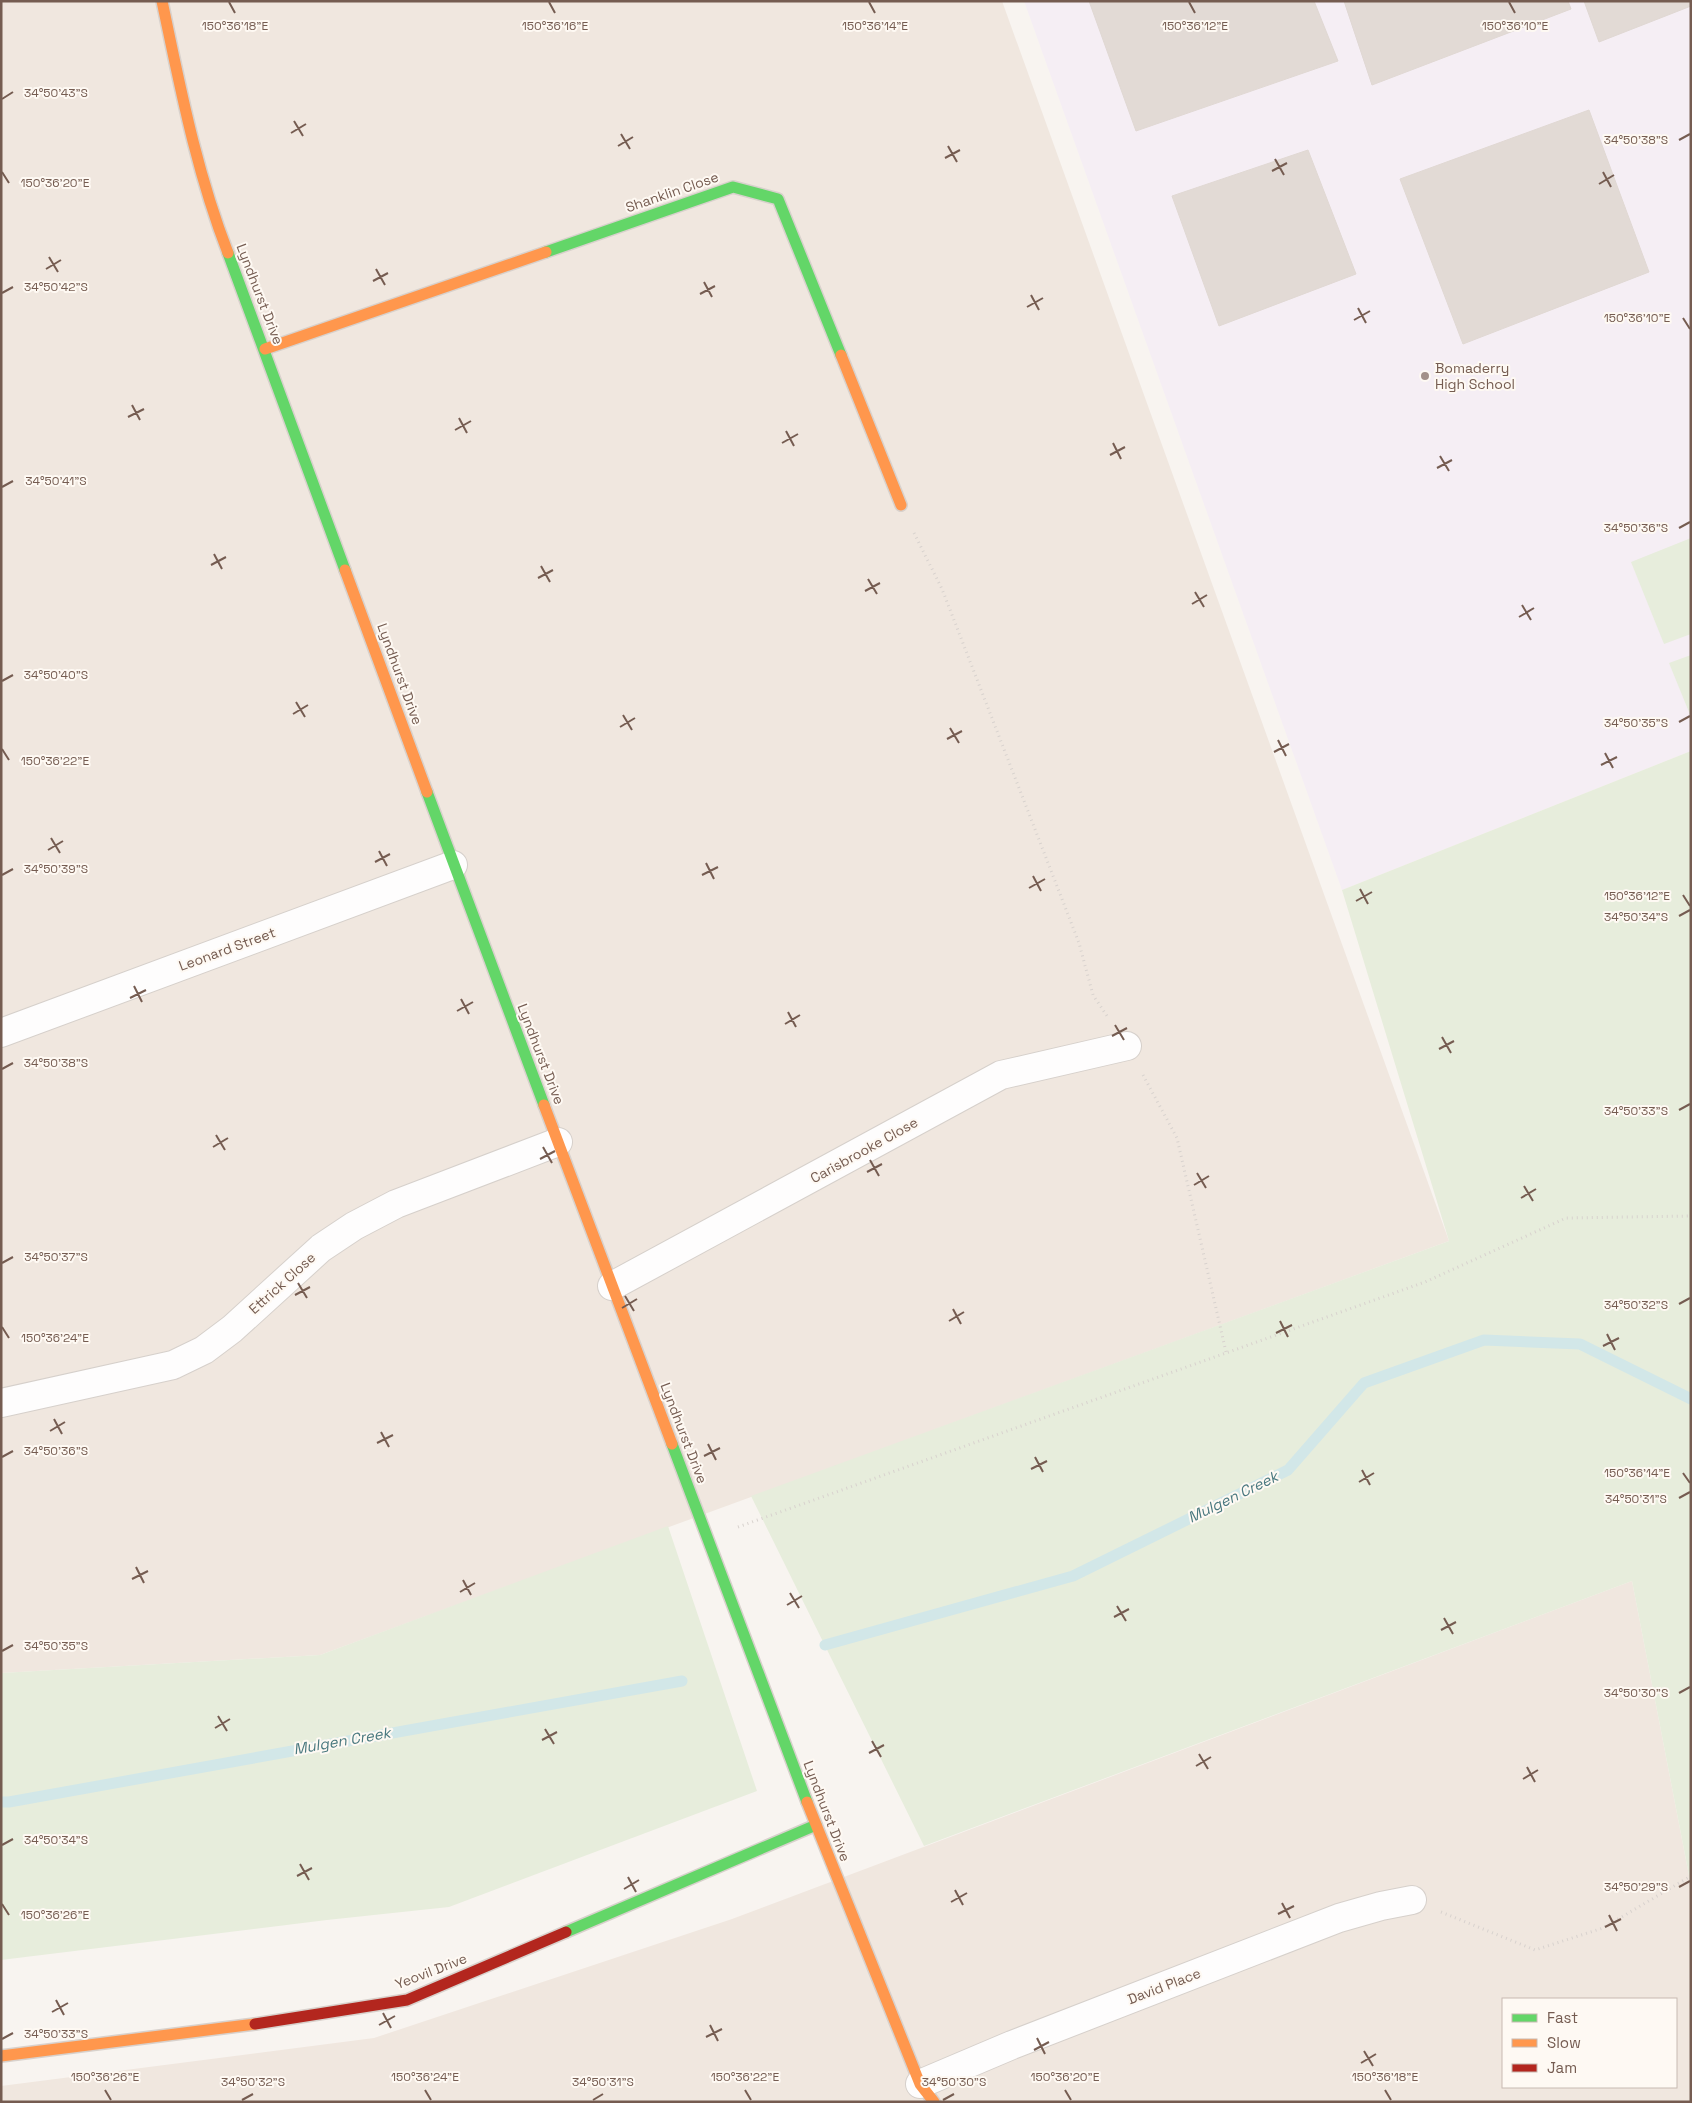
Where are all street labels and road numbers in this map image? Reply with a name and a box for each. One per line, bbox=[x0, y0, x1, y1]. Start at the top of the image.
street label: Shanklin Close bbox=[623, 168, 721, 216]
street label: Lyndhurst Drive bbox=[232, 241, 288, 347]
street label: Lyndhurst Drive bbox=[373, 621, 427, 727]
street label: Leonard Street bbox=[176, 923, 278, 975]
street label: Lyndhurst Drive bbox=[513, 1001, 569, 1107]
street label: Carisbrooke Close bbox=[807, 1113, 921, 1187]
street label: Ettrick Close bbox=[245, 1248, 319, 1318]
street label: Lyndhurst Drive bbox=[656, 1380, 712, 1486]
street label: Lyndhurst Drive bbox=[799, 1758, 855, 1864]
street label: Yeovil Drive bbox=[393, 1949, 469, 1993]
street label: David Place bbox=[1125, 1964, 1203, 2008]

